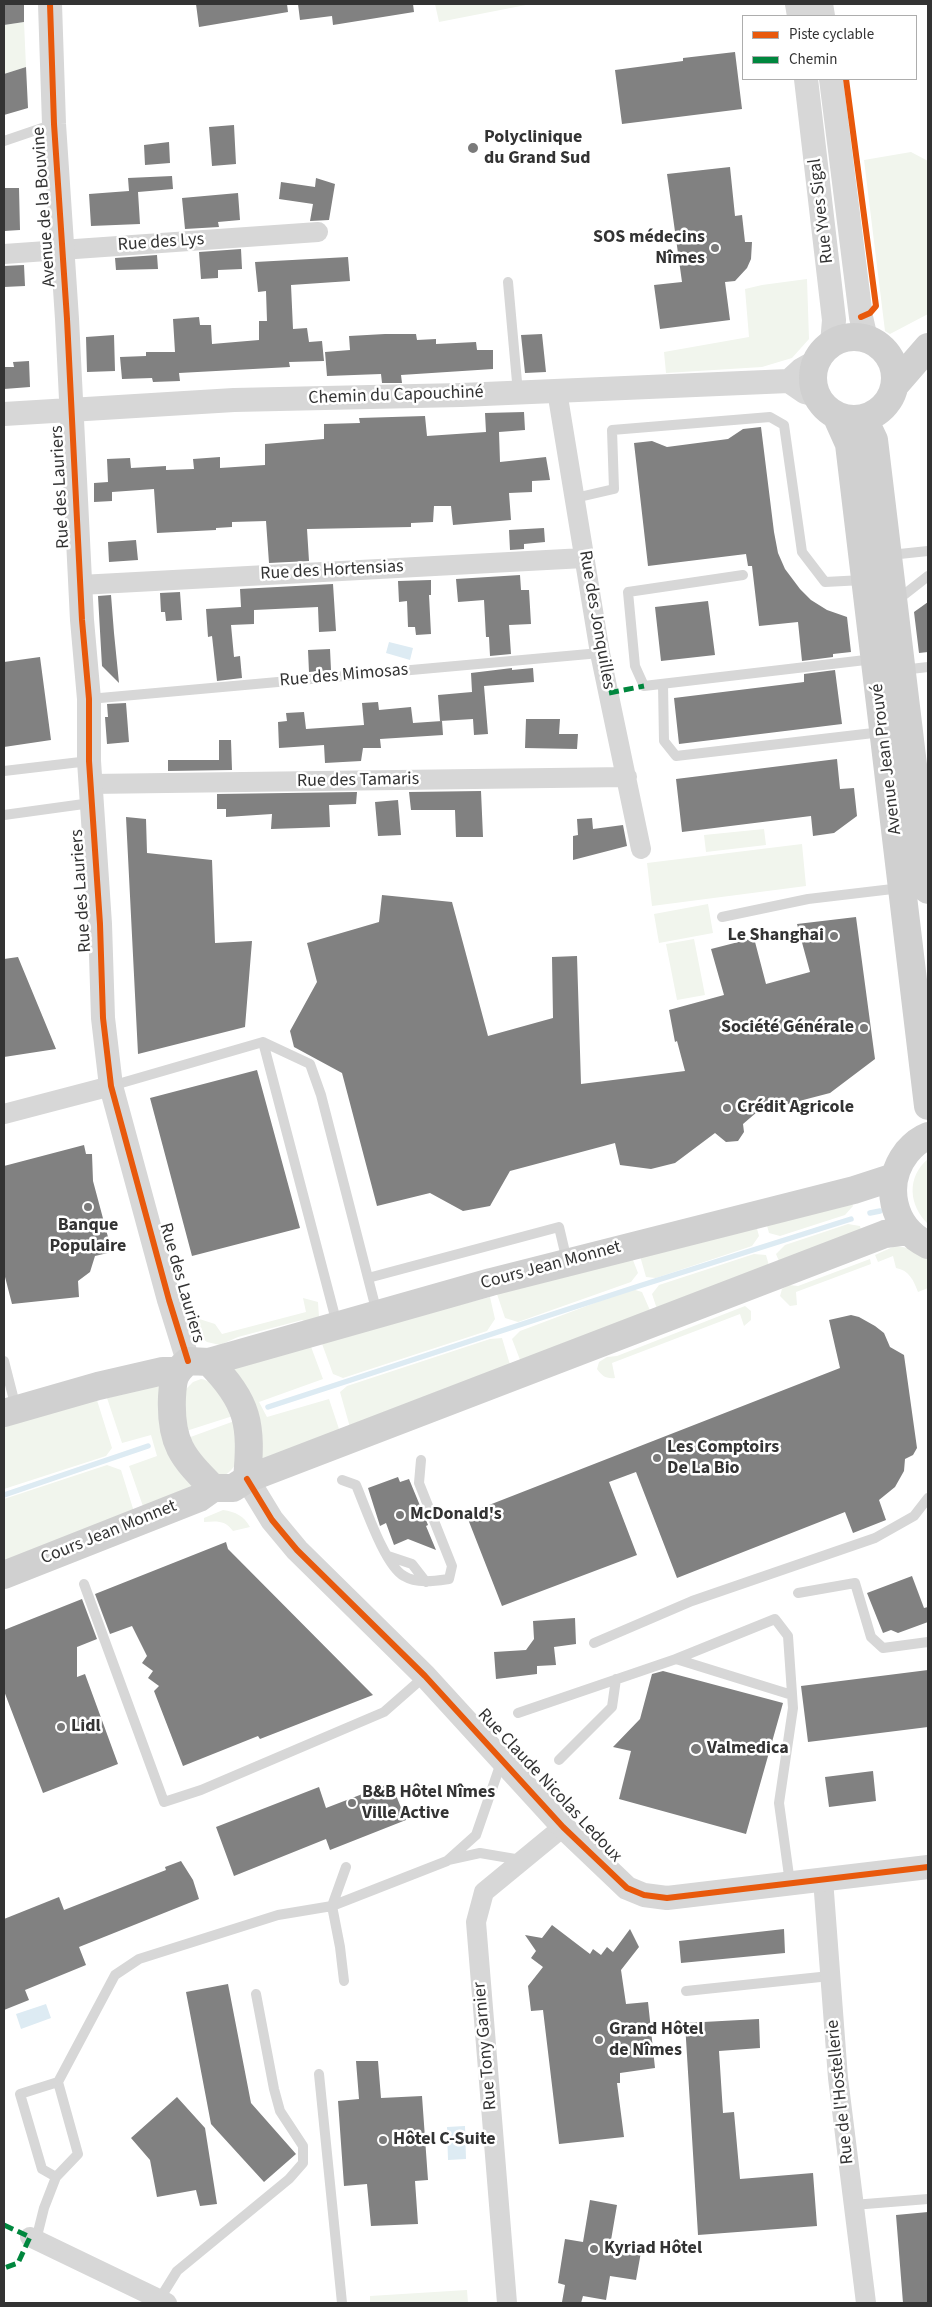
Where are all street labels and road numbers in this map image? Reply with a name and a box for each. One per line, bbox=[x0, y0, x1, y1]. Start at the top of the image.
street label: Avenue de la Bouvine bbox=[29, 126, 61, 288]
street label: Rue Yves Sigal bbox=[805, 157, 839, 265]
street label: Rue des Lys bbox=[117, 229, 205, 257]
street label: Chemin du Capouchiné bbox=[308, 382, 484, 410]
street label: Rue des Lauriers bbox=[47, 425, 75, 549]
street label: Rue des Jonquilles bbox=[573, 549, 619, 691]
street label: Rue des Hortensias bbox=[260, 556, 404, 586]
street label: Rue des Mimosas bbox=[279, 660, 409, 692]
street label: Avenue Jean Prouvé bbox=[867, 682, 907, 836]
street label: Rue des Tamaris bbox=[297, 769, 419, 793]
street label: Rue des Lauriers bbox=[67, 829, 97, 953]
street label: Rue des Lauriers bbox=[154, 1221, 208, 1345]
street label: Cours Jean Monnet bbox=[478, 1237, 624, 1295]
street label: Cours Jean Monnet bbox=[38, 1496, 180, 1570]
street label: Rue Claude Nicolas Ledoux bbox=[472, 1705, 626, 1867]
street label: Rue Tony Garnier bbox=[470, 1981, 502, 2111]
street label: Rue de l'Hostellerie bbox=[823, 2019, 859, 2165]

